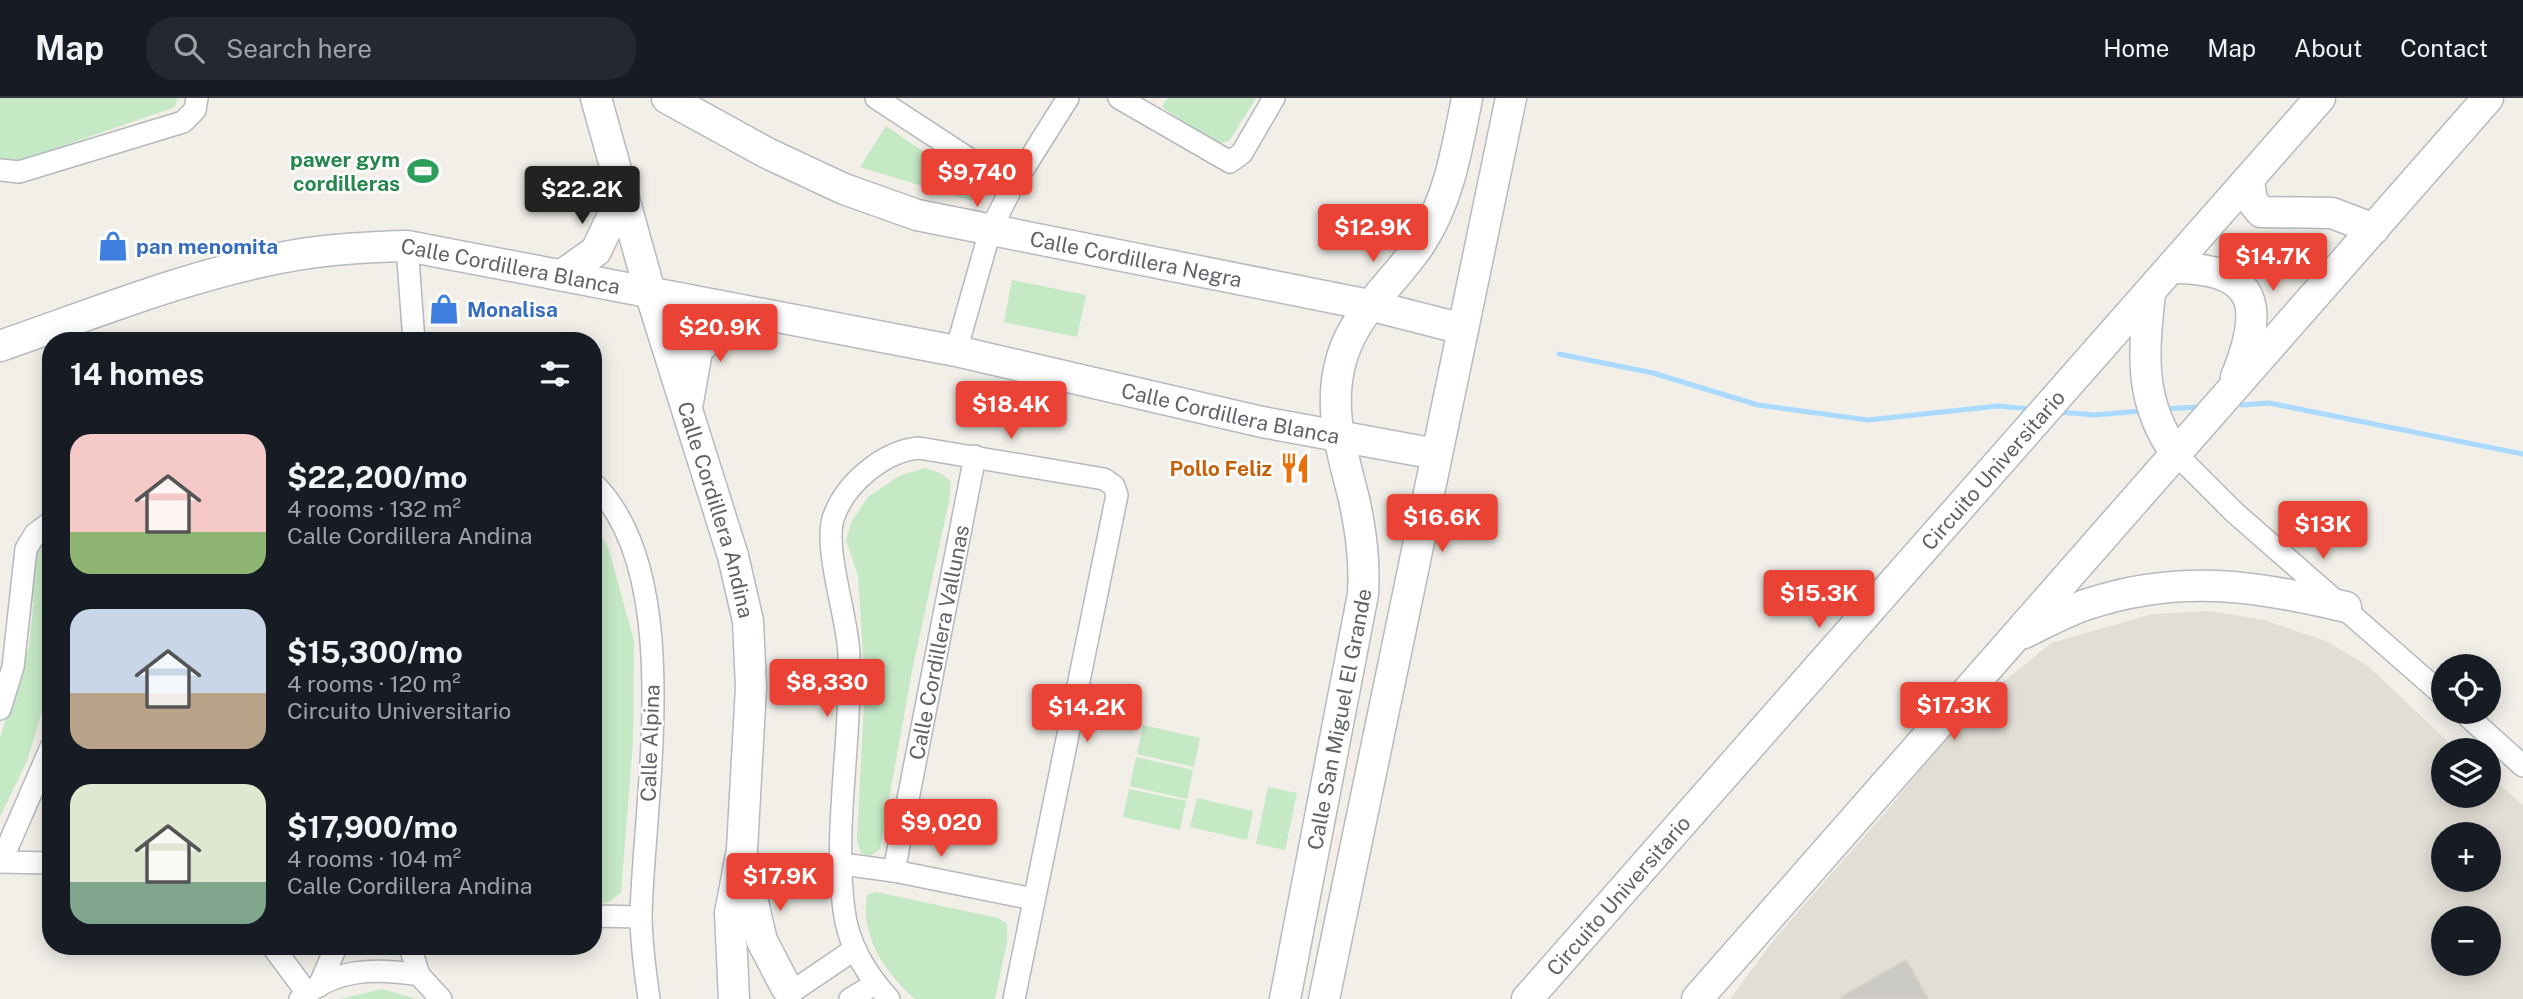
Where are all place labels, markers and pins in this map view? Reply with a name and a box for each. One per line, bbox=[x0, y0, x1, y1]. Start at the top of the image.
place label: pawer gym cordilleras bbox=[290, 147, 400, 196]
pin: $9,740 bbox=[920, 150, 1034, 209]
sports icon: pawer gym cordilleras bbox=[406, 154, 440, 188]
pin: $22.2K bbox=[525, 166, 639, 226]
pin: $12.9K bbox=[1316, 204, 1430, 264]
shop icon: pan menomita bbox=[96, 229, 130, 263]
place label: pan menomita bbox=[136, 234, 278, 259]
pin: $14.7K bbox=[2216, 234, 2330, 293]
shop icon: Monalisa bbox=[427, 292, 461, 326]
place label: Monalisa bbox=[467, 297, 558, 322]
pin: $20.9K bbox=[663, 304, 777, 364]
pin: $18.4K bbox=[954, 382, 1068, 441]
restaurant icon: Pollo Feliz bbox=[1278, 451, 1312, 485]
place label: Pollo Feliz bbox=[1170, 456, 1272, 481]
pin: $16.6K bbox=[1385, 494, 1499, 554]
pin: $13K bbox=[2282, 502, 2364, 561]
pin: $15.3K bbox=[1762, 570, 1876, 630]
pin: $8,330 bbox=[770, 660, 884, 719]
pin: $17.3K bbox=[1897, 682, 2011, 742]
pin: $14.2K bbox=[1030, 684, 1144, 744]
pin: $9,020 bbox=[884, 800, 998, 859]
pin: $17.9K bbox=[723, 854, 837, 913]

